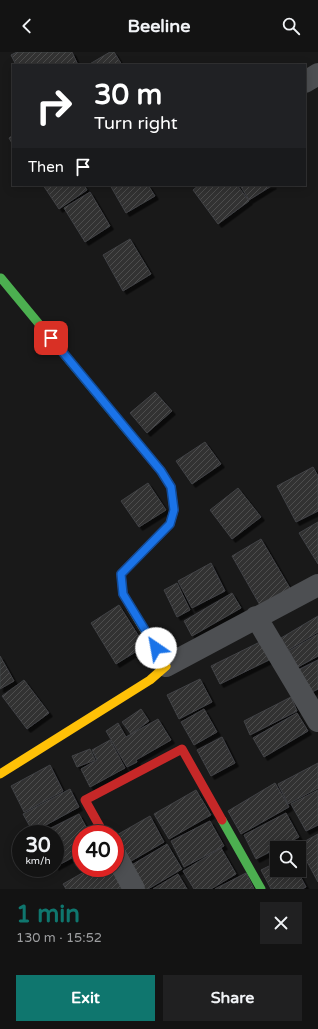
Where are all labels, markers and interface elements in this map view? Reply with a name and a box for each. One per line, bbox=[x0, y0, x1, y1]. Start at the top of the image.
icon: back bbox=[16, 15, 38, 37]
text: Beeline bbox=[128, 15, 190, 37]
icon: search bbox=[280, 15, 302, 37]
text: 30 m bbox=[94, 78, 162, 112]
icon: right bbox=[28, 80, 80, 132]
text: Turn right bbox=[94, 112, 178, 134]
icon: arrive bbox=[72, 156, 94, 178]
text: Then bbox=[28, 158, 64, 176]
pin bbox=[34, 321, 68, 355]
icon: arrive bbox=[40, 327, 62, 349]
position arrow bbox=[135, 627, 177, 669]
speed limit sign: 40 bbox=[72, 825, 124, 877]
text: 30 bbox=[25, 834, 51, 858]
map controls bbox=[270, 841, 306, 877]
button: search bbox=[270, 841, 306, 877]
text: km/h bbox=[25, 855, 51, 867]
text: 1 min bbox=[16, 900, 80, 929]
button: close bbox=[260, 902, 302, 944]
text: 130 m · 15:52 bbox=[16, 930, 102, 946]
button: Exit bbox=[16, 975, 155, 1021]
button: Share bbox=[163, 975, 302, 1021]

